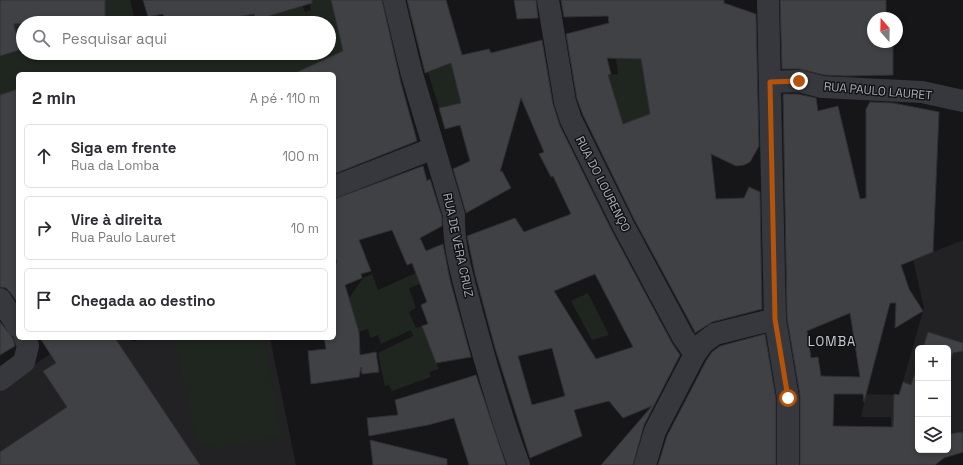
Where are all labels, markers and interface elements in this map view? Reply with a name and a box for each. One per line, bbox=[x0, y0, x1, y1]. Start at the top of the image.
north arrow bbox=[867, 12, 903, 48]
search box bbox=[16, 16, 336, 60]
icon: search bbox=[30, 27, 52, 49]
text: Pesquisar aqui bbox=[62, 29, 167, 48]
route end bbox=[790, 72, 808, 90]
street label: RUA PAULO LAURET bbox=[823, 78, 933, 104]
text: 2 min bbox=[32, 87, 76, 109]
text: A pé · 110 m bbox=[250, 90, 320, 107]
street label: RUA DO LOURENÇO bbox=[572, 133, 634, 235]
text: Siga em frente bbox=[71, 138, 177, 157]
icon: ahead bbox=[33, 145, 55, 167]
text: 100 m bbox=[282, 148, 319, 165]
text: Rua da Lomba bbox=[71, 157, 159, 174]
street label: RUA DE VERA CRUZ bbox=[439, 192, 477, 299]
text: Vire à direita bbox=[71, 210, 162, 229]
icon: right bbox=[33, 217, 55, 239]
text: 10 m bbox=[291, 220, 319, 237]
text: Rua Paulo Lauret bbox=[71, 229, 176, 246]
icon: arrive bbox=[33, 289, 55, 311]
text: Chegada ao destino bbox=[71, 291, 215, 310]
district label: LOMBA bbox=[808, 333, 856, 350]
map controls bbox=[915, 345, 951, 453]
button: + bbox=[915, 345, 951, 381]
button: − bbox=[915, 381, 951, 417]
route start bbox=[779, 389, 797, 407]
button: layers bbox=[915, 417, 951, 453]

